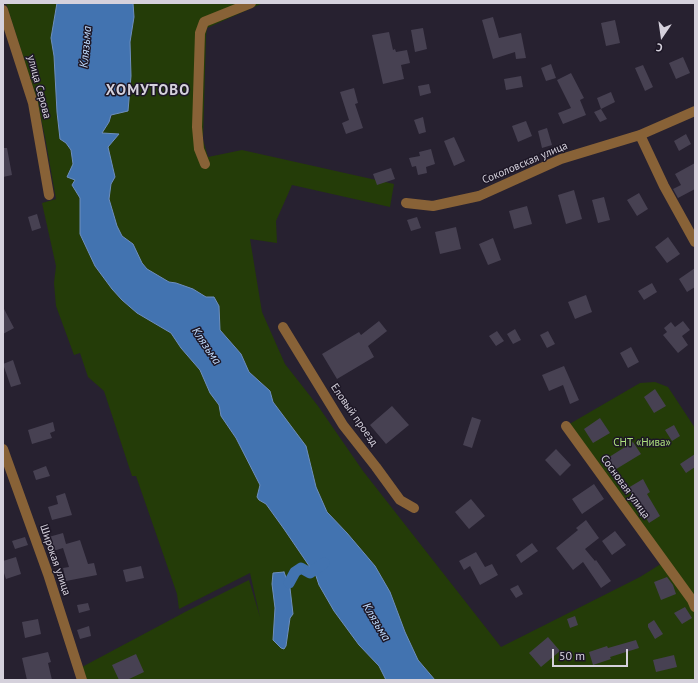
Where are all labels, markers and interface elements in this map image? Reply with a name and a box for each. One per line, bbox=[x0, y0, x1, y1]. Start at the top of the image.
north arrow bbox=[642, 16, 682, 56]
water label: Клязьма bbox=[77, 25, 95, 69]
text: С bbox=[655, 40, 664, 55]
street label: улица Серова bbox=[24, 54, 54, 120]
district label: ХОМУТОВО bbox=[106, 82, 190, 100]
street label: Соколовская улица bbox=[480, 139, 570, 187]
water label: Клязьма bbox=[188, 325, 224, 367]
street label: Еловый проезд bbox=[328, 381, 380, 449]
park label: СНТ «Нива» bbox=[613, 436, 671, 450]
street label: Сосновая улица bbox=[597, 453, 653, 521]
street label: Широкая улица bbox=[37, 523, 73, 597]
water label: Клязьма bbox=[359, 600, 393, 644]
scale bar bbox=[554, 641, 630, 667]
text: 50 m bbox=[559, 648, 585, 663]

